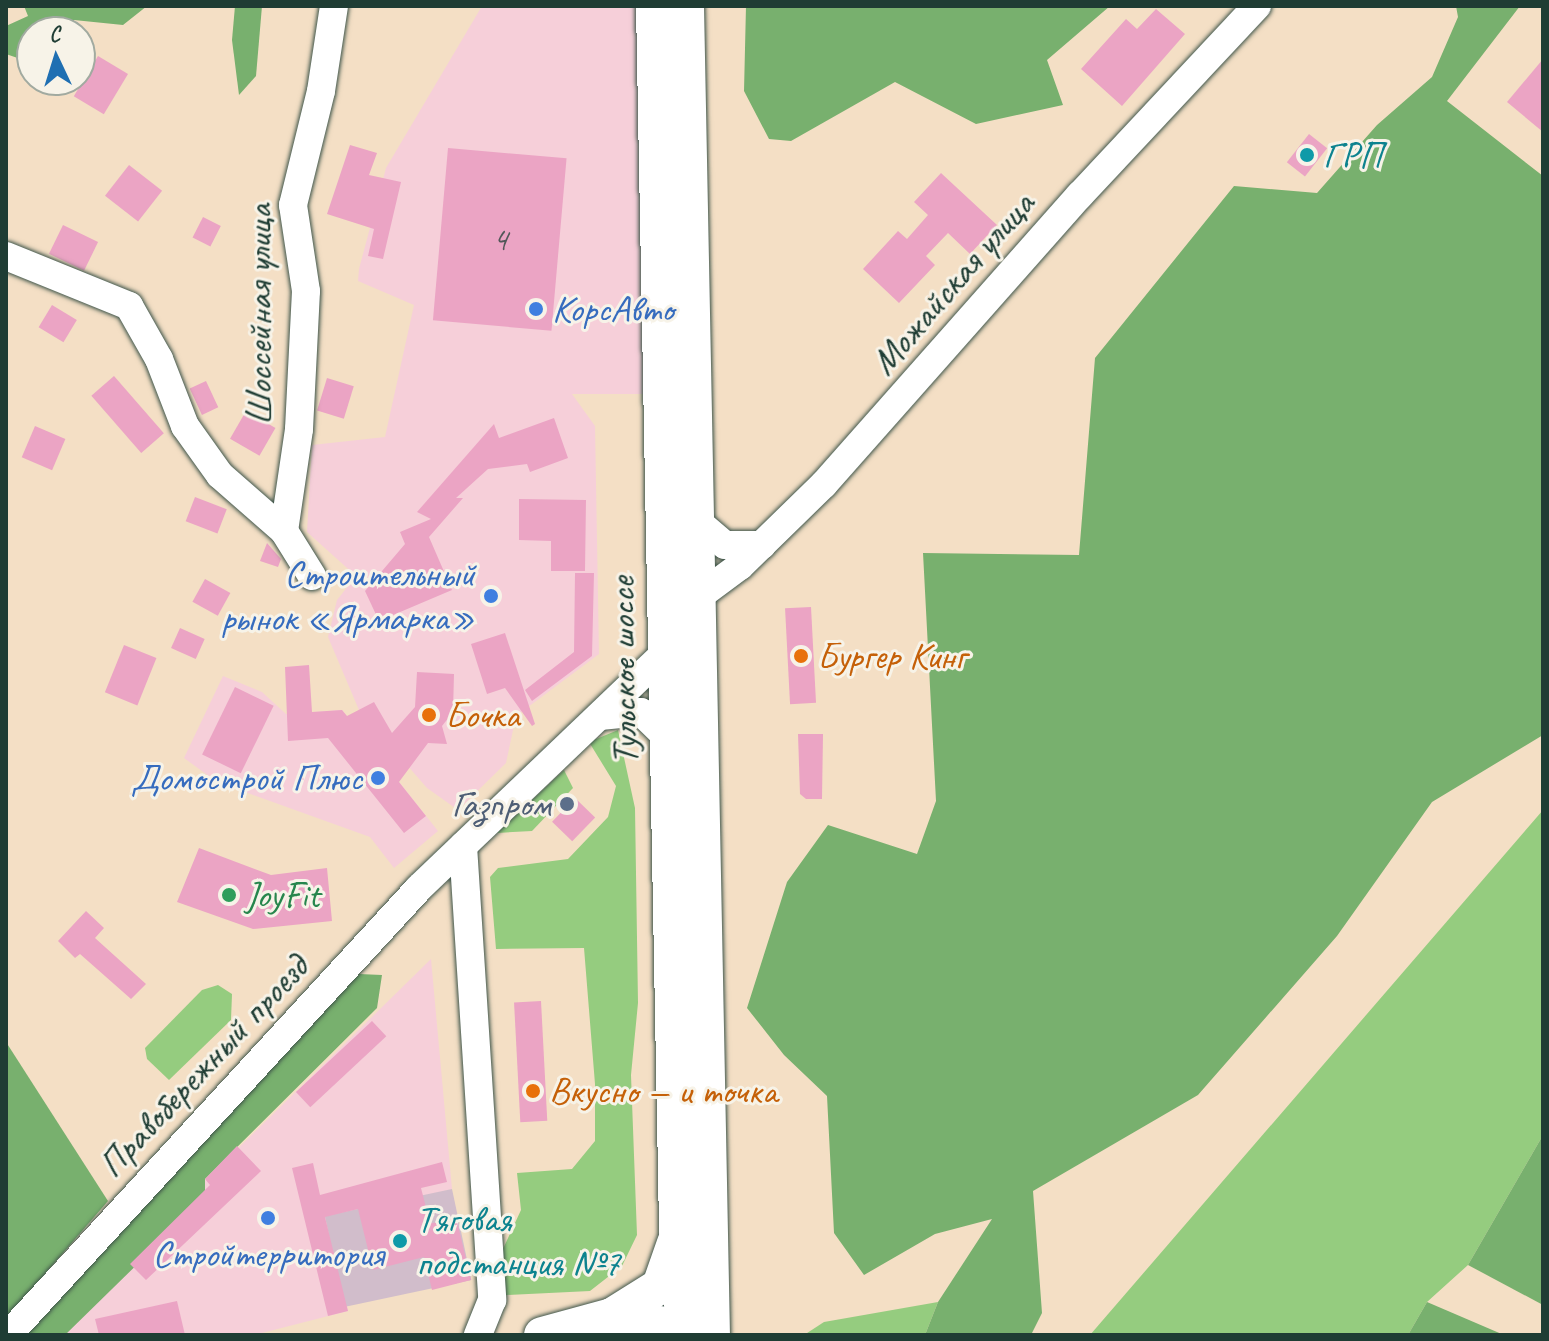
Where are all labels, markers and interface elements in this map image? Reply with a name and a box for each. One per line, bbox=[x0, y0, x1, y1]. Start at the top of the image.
north arrow bbox=[16, 16, 96, 96]
text: С bbox=[48, 20, 61, 48]
place label: ГРП bbox=[1323, 132, 1381, 178]
marker: ГРП bbox=[1298, 146, 1316, 164]
street label: Можайская улица bbox=[859, 181, 1045, 385]
street label: Шоссейная улица bbox=[236, 202, 282, 428]
house number: 4 bbox=[492, 219, 508, 259]
place label: КорсАвто bbox=[552, 286, 674, 332]
marker: КорсАвто bbox=[527, 300, 545, 318]
place label: Строительный рынок «Ярмарка» bbox=[221, 551, 475, 640]
street label: Тульское шоссе bbox=[599, 576, 647, 766]
marker: Строительный рынок «Ярмарка» bbox=[482, 587, 500, 605]
place label: Бургер Кинг bbox=[817, 633, 966, 679]
marker: Бургер Кинг bbox=[792, 647, 810, 665]
place label: Бочка bbox=[445, 692, 519, 738]
marker: Бочка bbox=[420, 706, 438, 724]
place label: Домострой Плюс bbox=[131, 755, 362, 801]
marker: Домострой Плюс bbox=[369, 769, 387, 787]
place label: Газпром bbox=[452, 781, 551, 827]
marker: Газпром bbox=[558, 795, 576, 813]
place label: JoyFit bbox=[245, 872, 320, 918]
marker: JoyFit bbox=[220, 886, 238, 904]
street label: Правобережный проезд bbox=[88, 945, 318, 1187]
place label: Вкусно — и точка bbox=[549, 1068, 778, 1114]
marker: Вкусно — и точка bbox=[524, 1082, 542, 1100]
place label: Тяговая подстанция №7 bbox=[416, 1196, 620, 1286]
marker: Стройтерритория bbox=[259, 1209, 277, 1227]
place label: Стройтерритория bbox=[152, 1231, 384, 1277]
marker: Тяговая подстанция №7 bbox=[391, 1232, 409, 1250]

